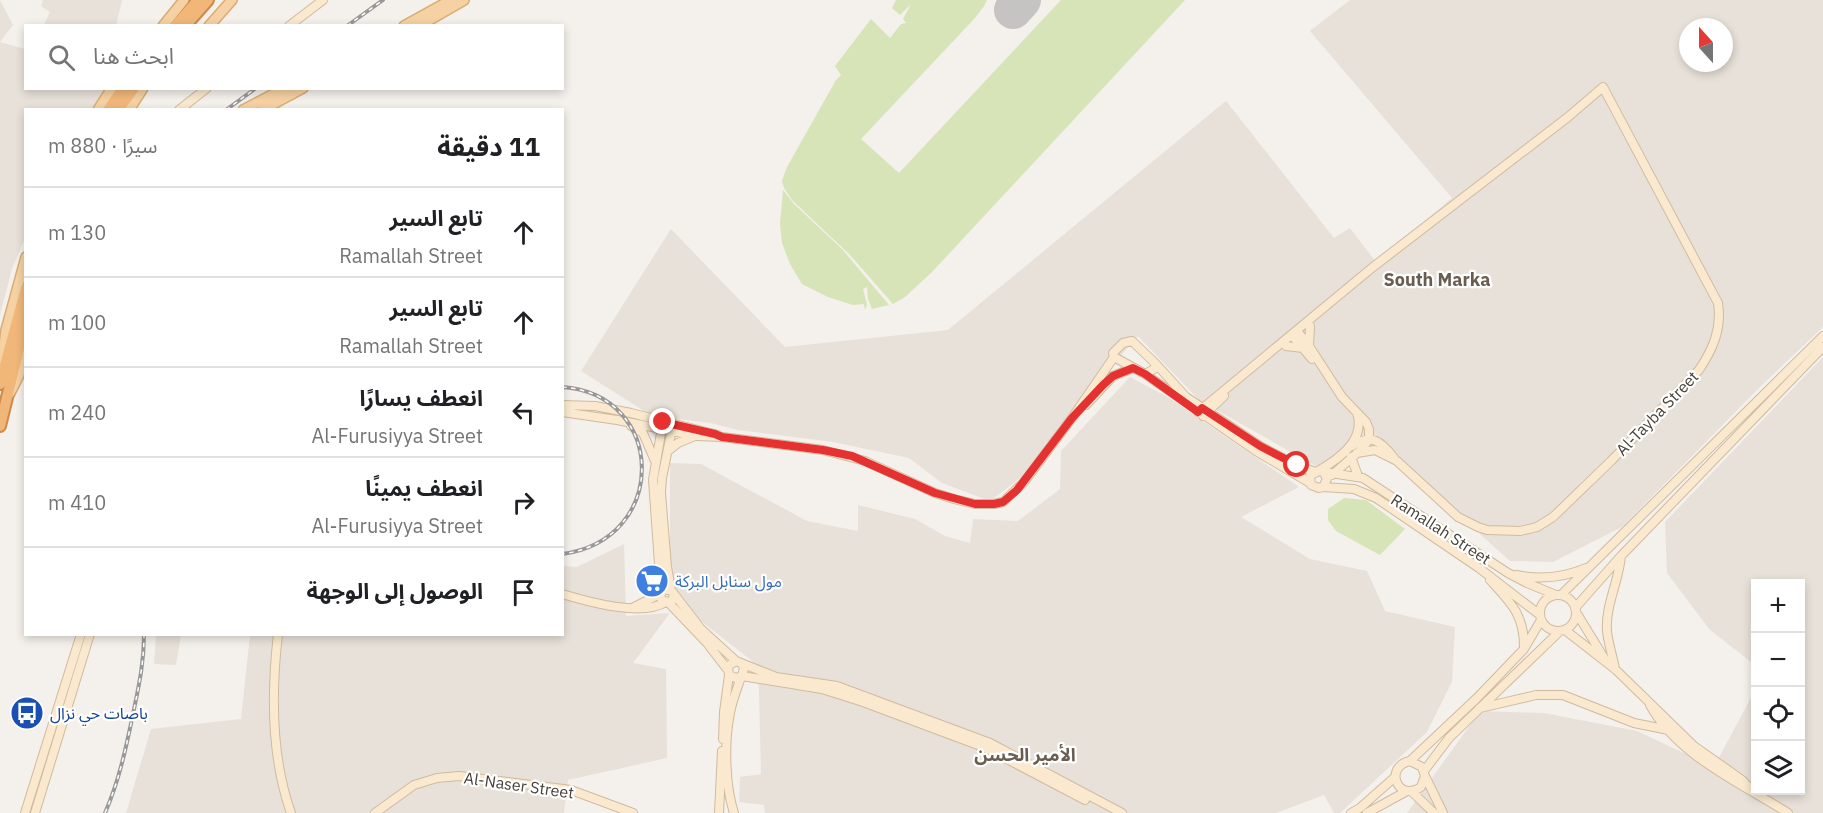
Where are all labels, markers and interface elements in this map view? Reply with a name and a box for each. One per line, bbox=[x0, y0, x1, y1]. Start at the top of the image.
north arrow bbox=[1679, 18, 1733, 72]
search box bbox=[24, 24, 564, 90]
icon: search bbox=[45, 41, 78, 74]
text: ابحث هنا bbox=[93, 41, 174, 70]
text: 11 دقيقة bbox=[437, 129, 540, 163]
text: سيرًا · 880 m bbox=[48, 132, 157, 159]
text: تابع السير bbox=[390, 203, 483, 232]
icon: ahead bbox=[507, 216, 540, 249]
text: 130 m bbox=[48, 219, 106, 246]
text: Ramallah Street bbox=[339, 242, 483, 269]
district label: South Marka bbox=[1384, 268, 1490, 291]
text: تابع السير bbox=[390, 293, 483, 322]
icon: ahead bbox=[507, 306, 540, 339]
text: 100 m bbox=[48, 309, 106, 336]
text: Ramallah Street bbox=[339, 332, 483, 359]
street label: Al-Tayba Street bbox=[1612, 366, 1702, 460]
text: انعطف يسارًا bbox=[360, 383, 483, 412]
icon: left bbox=[507, 396, 540, 429]
text: 240 m bbox=[48, 399, 106, 426]
route end bbox=[649, 408, 675, 434]
text: Al-Furusiyya Street bbox=[312, 422, 483, 449]
route start bbox=[1283, 451, 1309, 477]
text: انعطف يمينًا bbox=[365, 473, 483, 502]
icon: right bbox=[507, 486, 540, 519]
text: 410 m bbox=[48, 489, 106, 516]
street label: Ramallah Street bbox=[1387, 489, 1495, 569]
text: Al-Furusiyya Street bbox=[312, 512, 483, 539]
supermarket icon: مول سنابل البركة bbox=[634, 563, 670, 599]
place label: مول سنابل البركة bbox=[675, 571, 782, 592]
text: الوصول إلى الوجهة bbox=[306, 576, 483, 605]
icon: arrive bbox=[507, 576, 540, 609]
map controls bbox=[1751, 579, 1805, 795]
button: + bbox=[1751, 579, 1805, 633]
button: − bbox=[1751, 633, 1805, 687]
button: locate bbox=[1751, 687, 1805, 741]
bus stop icon: باصات حي نزال bbox=[9, 695, 45, 731]
place label: باصات حي نزال bbox=[50, 703, 148, 726]
button: layers bbox=[1751, 741, 1805, 795]
district label: الأمير الحسن bbox=[974, 743, 1076, 766]
street label: Al-Naser Street bbox=[463, 767, 575, 803]

